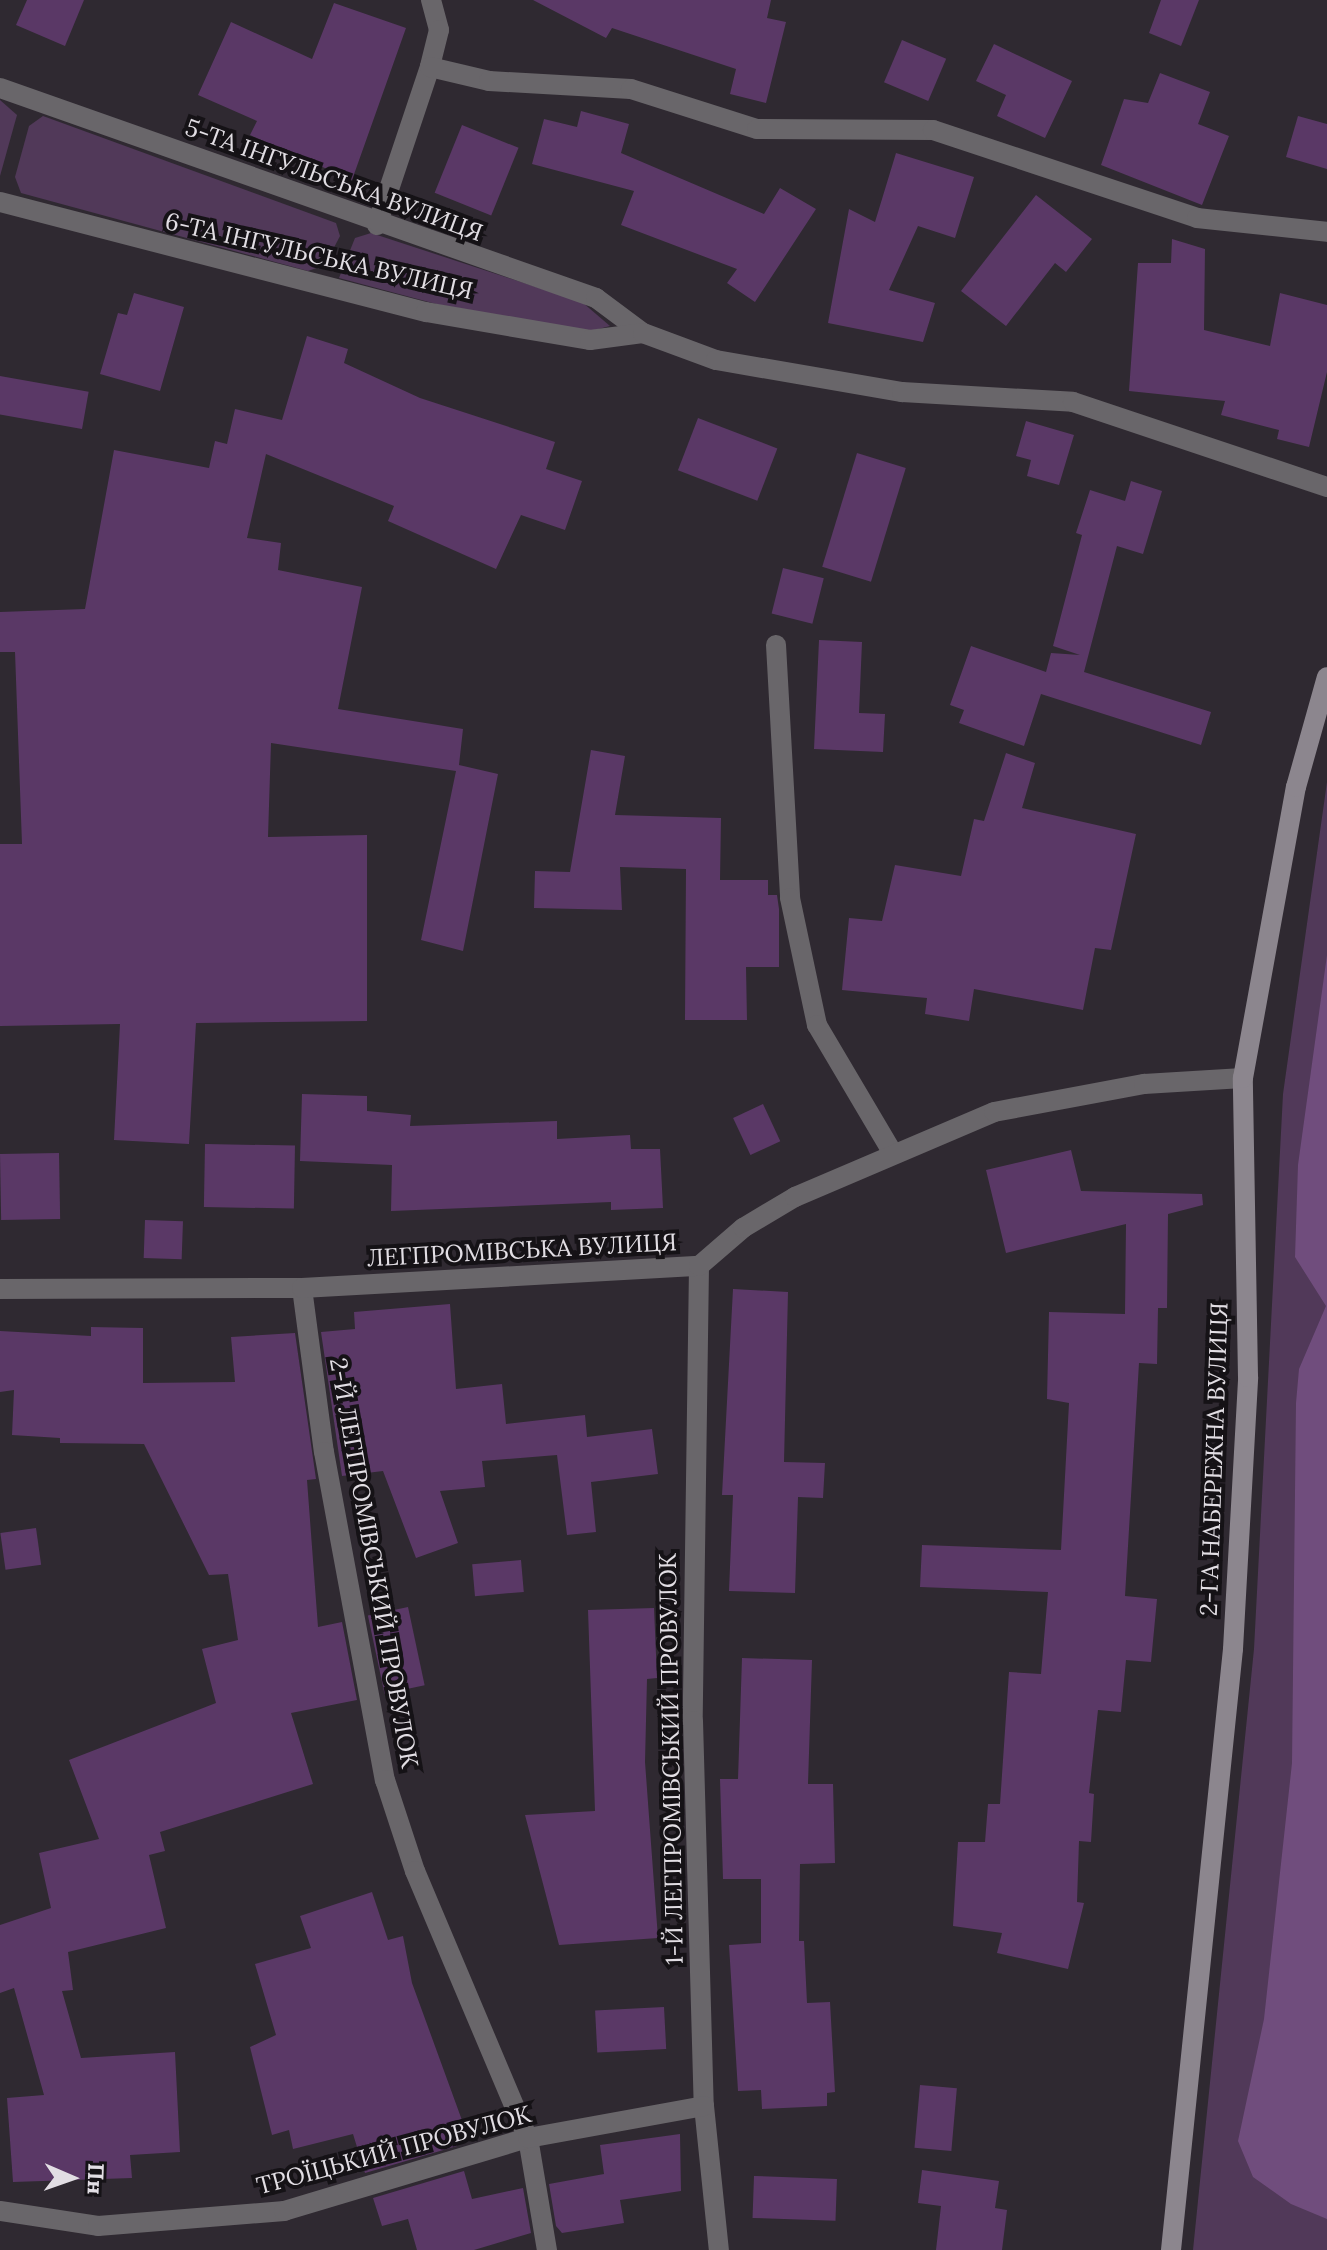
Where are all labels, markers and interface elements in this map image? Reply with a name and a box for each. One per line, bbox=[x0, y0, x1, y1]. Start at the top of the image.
street label: 5-ТА ІНГУЛЬСЬКА ВУЛИЦЯ bbox=[181, 113, 487, 247]
street label: 6-ТА ІНГУЛЬСЬКА ВУЛИЦЯ bbox=[162, 207, 476, 305]
street label: ЛЕГПРОМІВСЬКА ВУЛИЦЯ bbox=[366, 1227, 678, 1273]
street label: 2-ГА НАБЕРЕЖНА ВУЛИЦЯ bbox=[1194, 1302, 1234, 1616]
street label: 2-Й ЛЕГПРОМІВСЬКИЙ ПРОВУЛОК bbox=[324, 1356, 424, 1770]
street label: 1-Й ЛЕГПРОМІВСЬКИЙ ПРОВУЛОК bbox=[653, 1553, 689, 1965]
street label: ТРОЇЦЬКИЙ ПРОВУЛОК bbox=[253, 2099, 535, 2201]
north arrow bbox=[32, 2138, 112, 2218]
text: Пн bbox=[81, 2162, 111, 2195]

